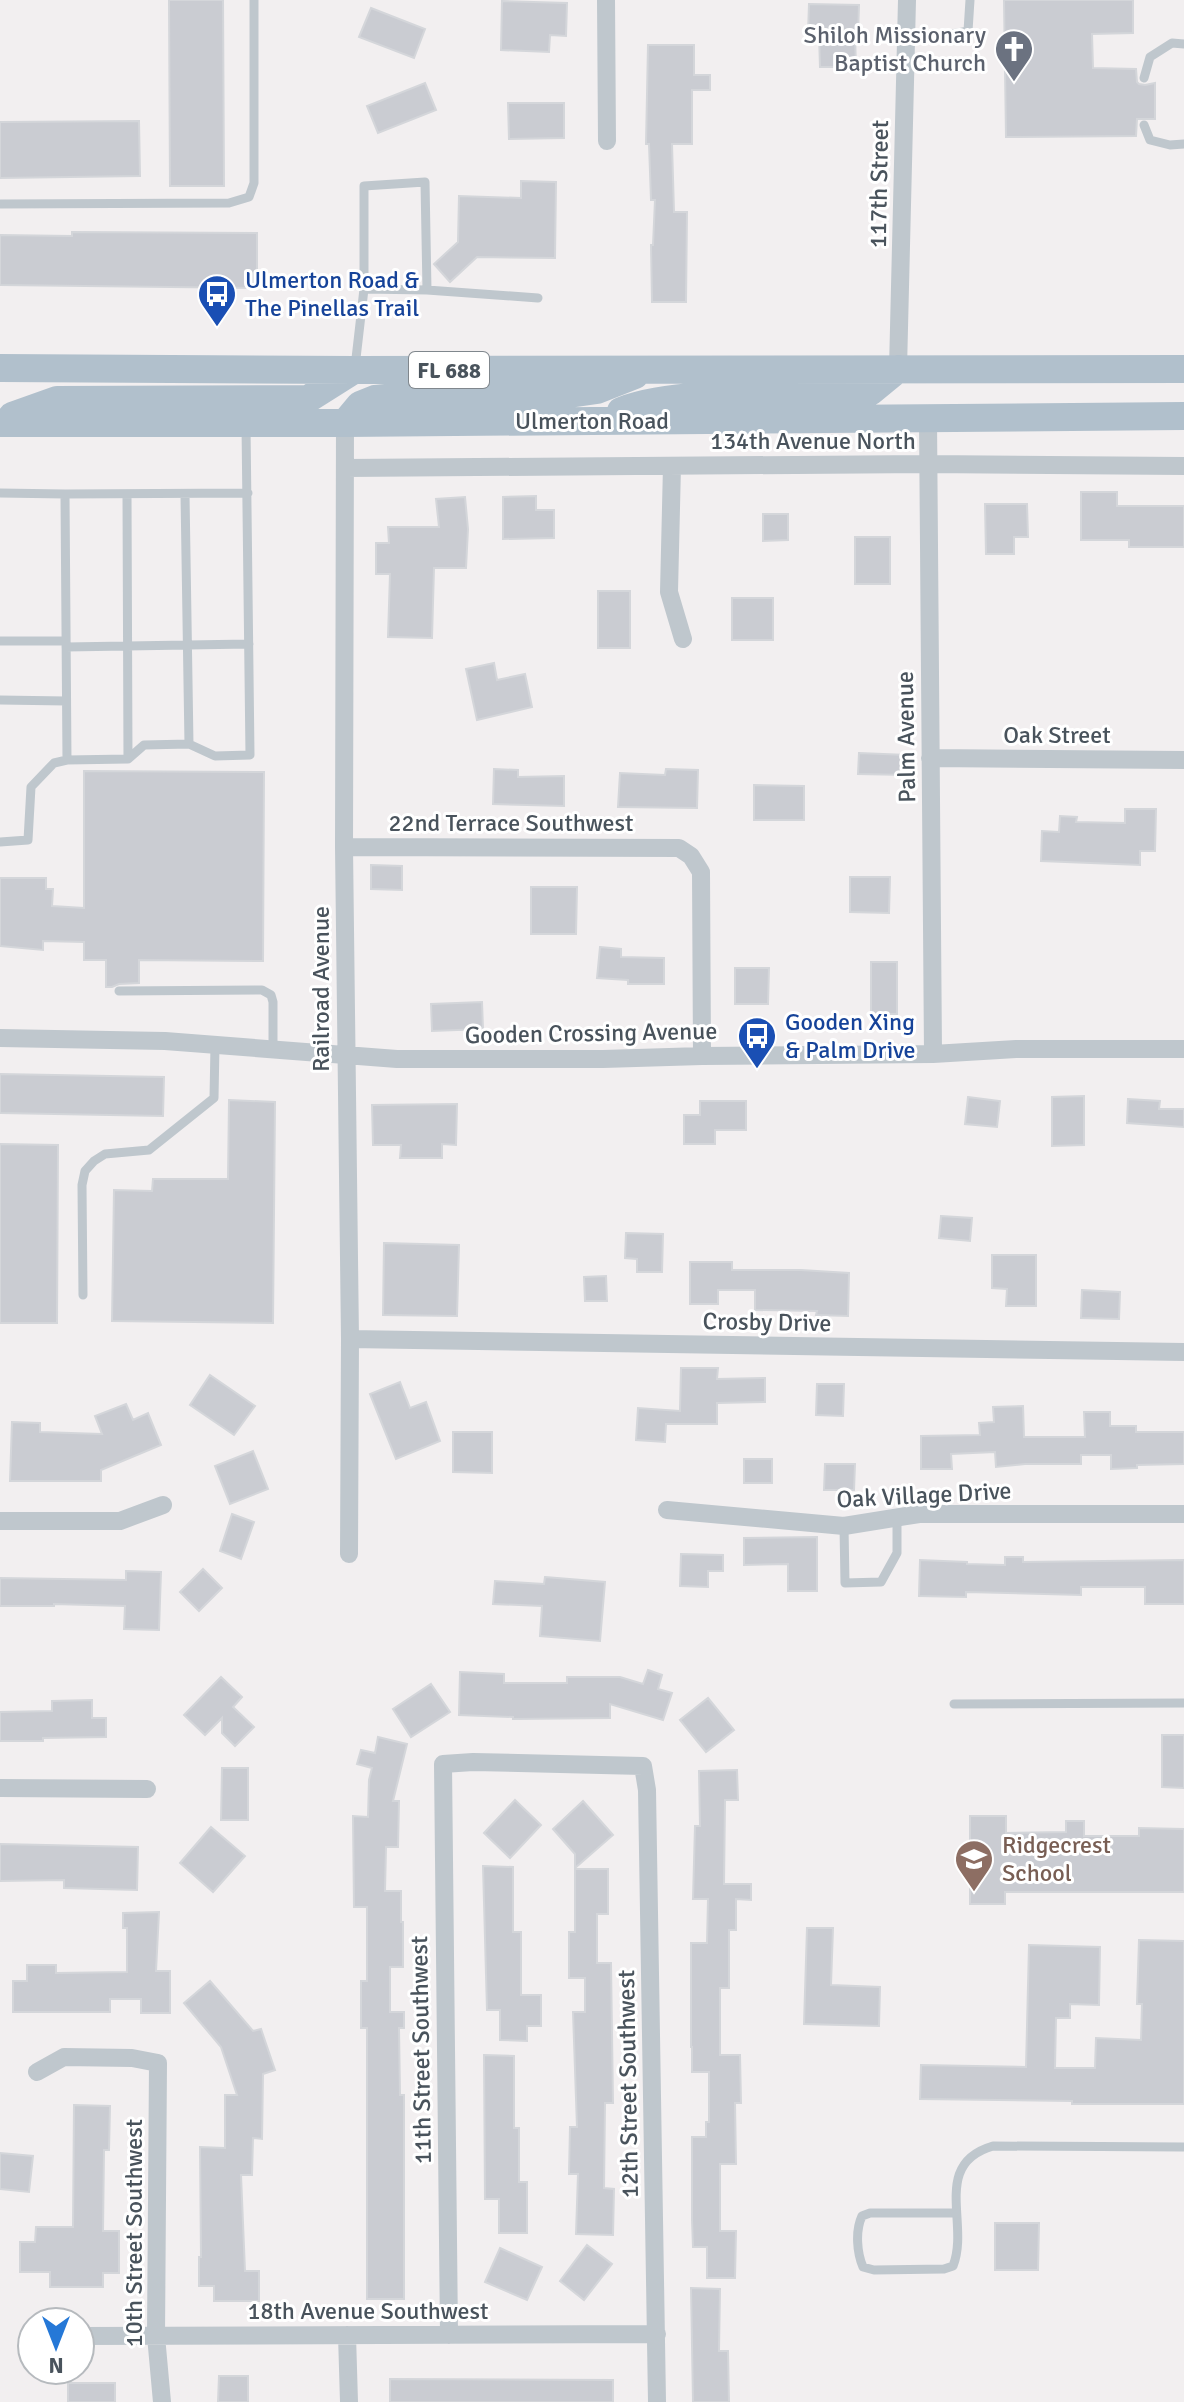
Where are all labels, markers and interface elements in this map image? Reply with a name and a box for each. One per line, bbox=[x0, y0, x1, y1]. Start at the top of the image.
place label: Shiloh Missionary Baptist Church bbox=[804, 20, 986, 78]
church icon: Shiloh Missionary Baptist Church bbox=[993, 28, 1035, 83]
street label: 117th Street bbox=[863, 120, 895, 248]
place label: Ulmerton Road & The Pinellas Trail bbox=[245, 265, 419, 323]
bus stop icon: Ulmerton Road & The Pinellas Trail bbox=[196, 273, 238, 328]
road number: FL 688 bbox=[409, 352, 489, 388]
street label: Ulmerton Road bbox=[515, 406, 669, 436]
street label: 134th Avenue North bbox=[710, 426, 916, 456]
street label: Palm Avenue bbox=[890, 671, 922, 803]
street label: Oak Street bbox=[1003, 720, 1111, 750]
street label: 22nd Terrace Southwest bbox=[389, 808, 633, 838]
street label: Railroad Avenue bbox=[306, 906, 336, 1072]
place label: Gooden Xing & Palm Drive bbox=[785, 1007, 916, 1065]
bus stop icon: Gooden Xing & Palm Drive bbox=[736, 1015, 778, 1070]
street label: Gooden Crossing Avenue bbox=[464, 1016, 718, 1050]
street label: Crosby Drive bbox=[702, 1306, 832, 1338]
street label: Oak Village Drive bbox=[836, 1475, 1012, 1515]
place label: Ridgecrest School bbox=[1002, 1830, 1111, 1888]
school or university icon: Ridgecrest School bbox=[953, 1838, 995, 1893]
street label: 11th Street Southwest bbox=[404, 1936, 438, 2164]
street label: 12th Street Southwest bbox=[611, 1970, 645, 2198]
street label: 10th Street Southwest bbox=[119, 2119, 149, 2347]
street label: 18th Avenue Southwest bbox=[248, 2296, 489, 2326]
north arrow bbox=[16, 2306, 96, 2386]
text: N bbox=[48, 2352, 64, 2379]

